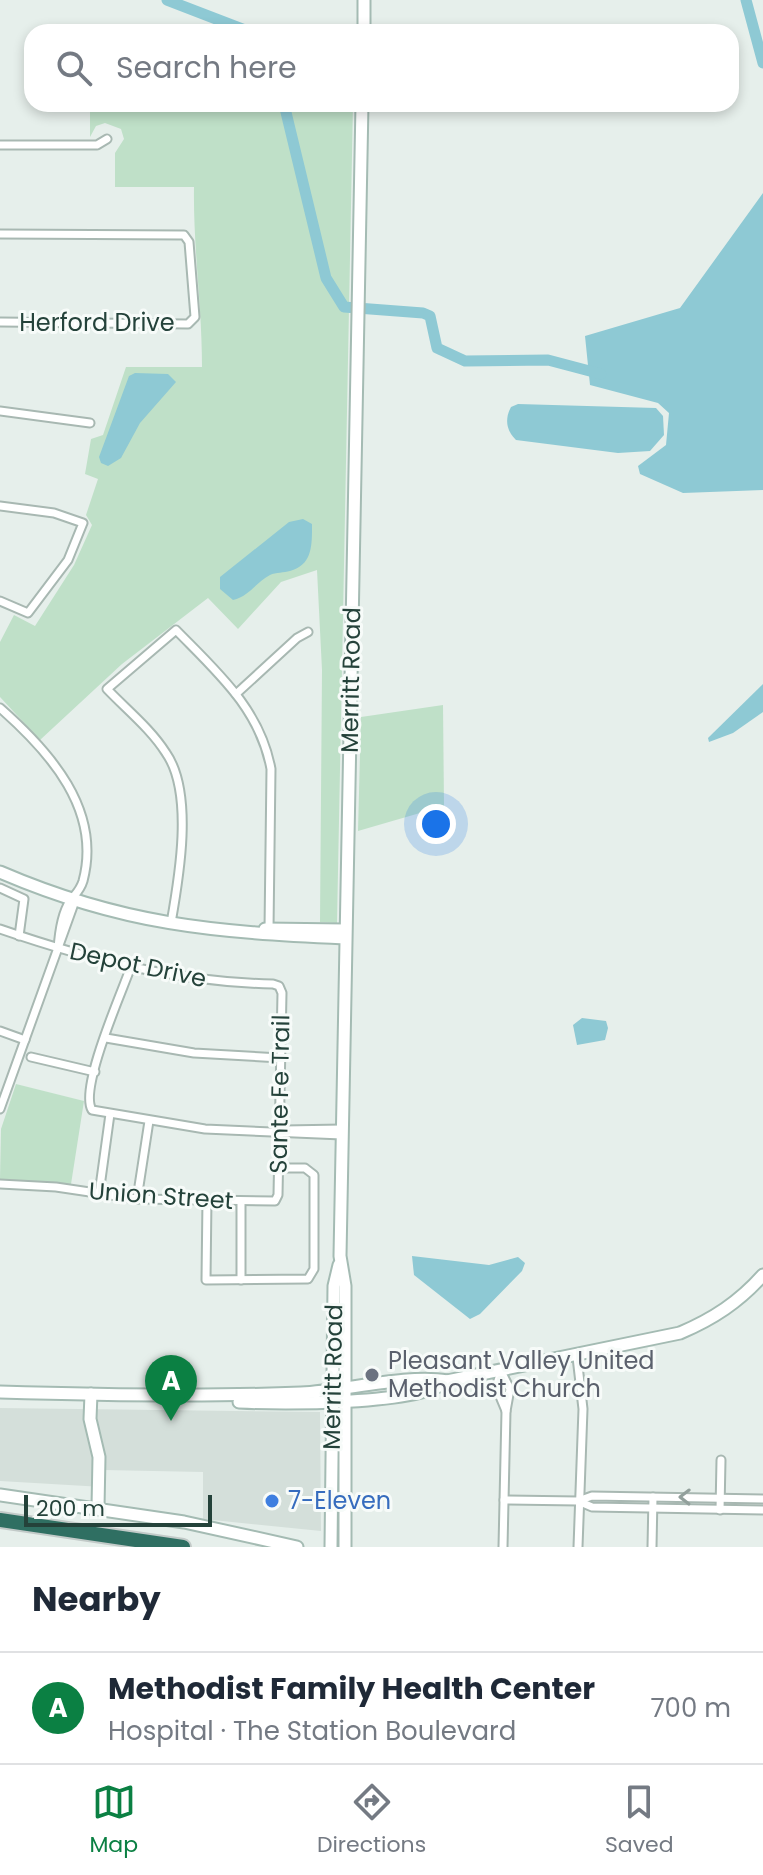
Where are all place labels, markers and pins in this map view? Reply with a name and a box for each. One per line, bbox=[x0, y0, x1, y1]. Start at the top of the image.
place label: Pleasant Valley United Methodist Church bbox=[388, 1344, 655, 1405]
pin: A bbox=[145, 1355, 197, 1421]
marker: Pleasant Valley United Methodist Church bbox=[363, 1366, 381, 1384]
place label: 7-Eleven bbox=[288, 1484, 391, 1517]
marker: 7-Eleven bbox=[263, 1492, 281, 1510]

